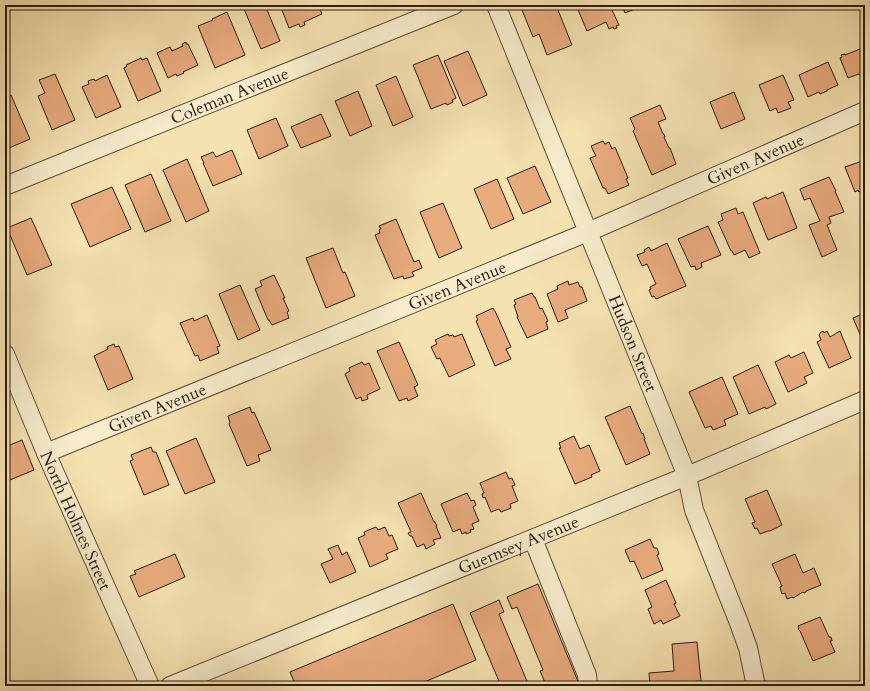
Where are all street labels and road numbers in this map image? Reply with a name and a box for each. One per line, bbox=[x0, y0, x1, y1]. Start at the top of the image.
street label: Coleman Avenue bbox=[167, 62, 292, 130]
street label: Given Avenue bbox=[703, 128, 808, 191]
street label: Given Avenue bbox=[405, 256, 510, 316]
street label: Hudson Street bbox=[603, 292, 663, 396]
street label: Given Avenue bbox=[105, 378, 210, 438]
street label: North Holmes Street bbox=[35, 447, 117, 595]
street label: Guernsey Avenue bbox=[455, 510, 582, 580]

